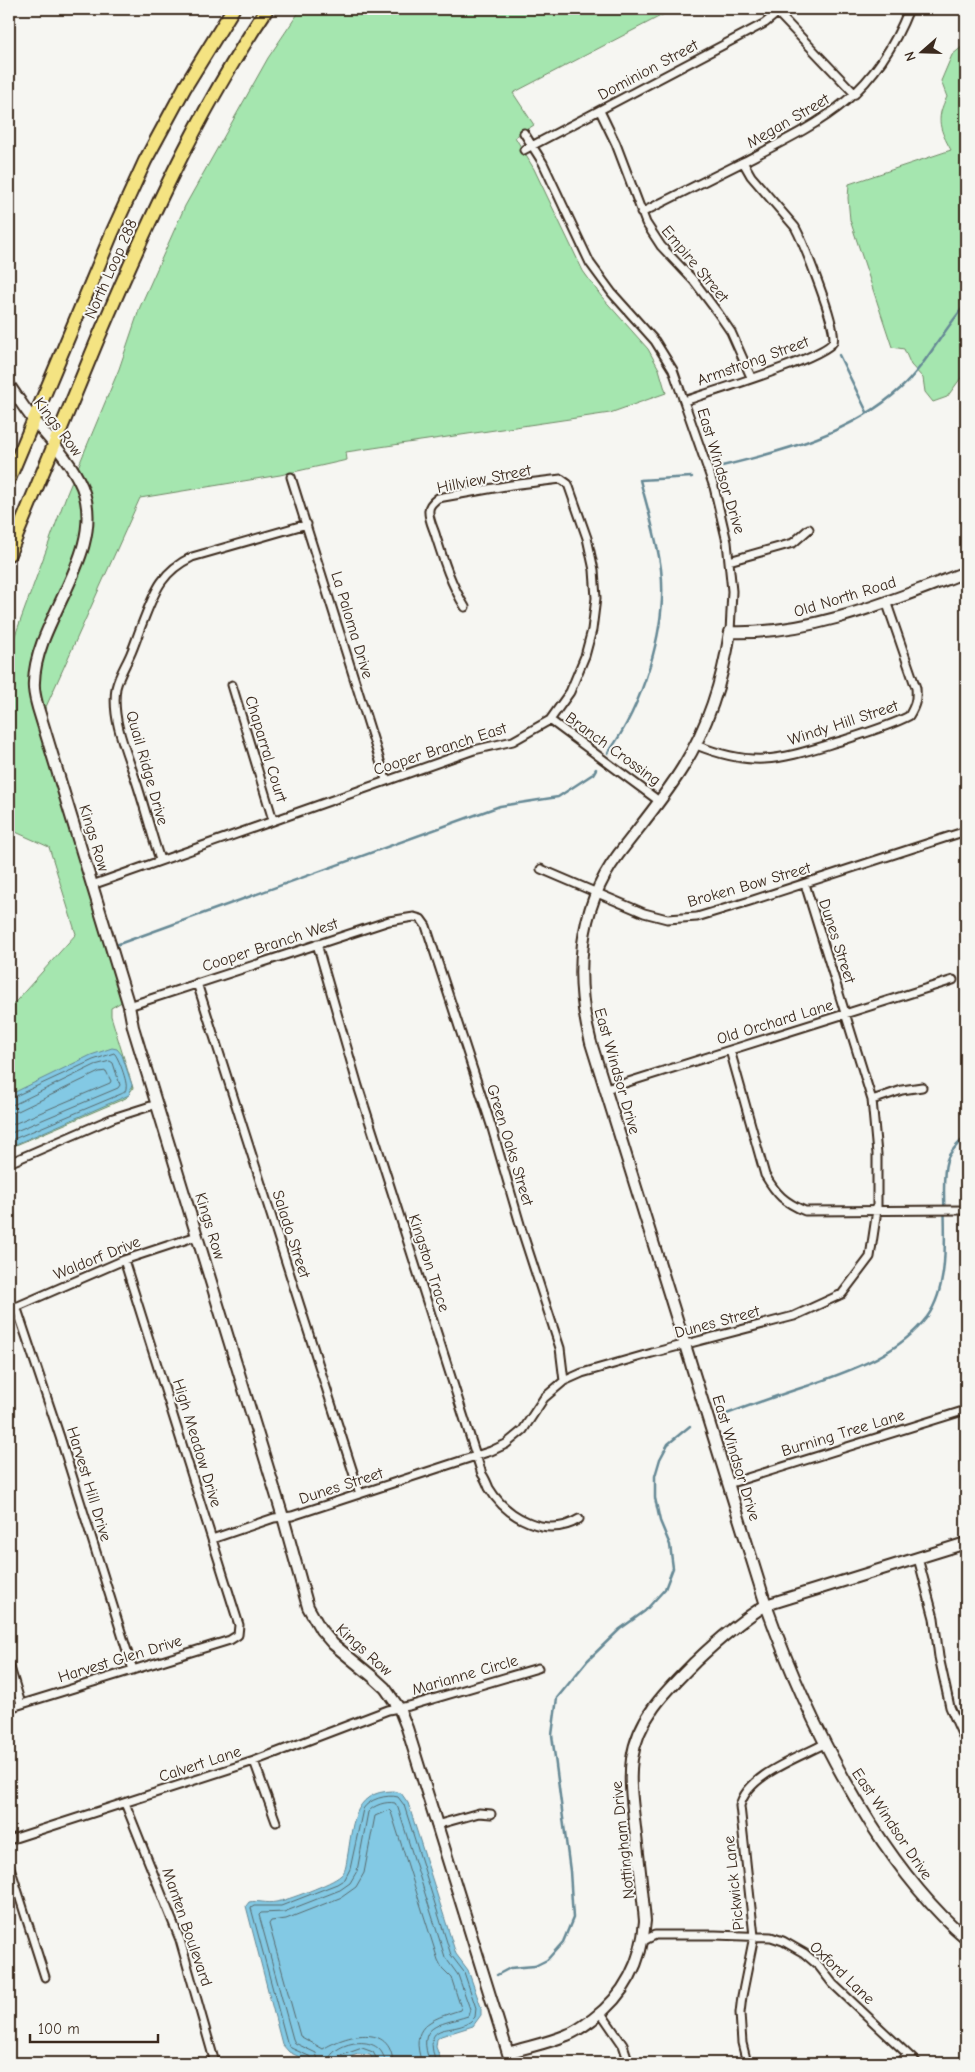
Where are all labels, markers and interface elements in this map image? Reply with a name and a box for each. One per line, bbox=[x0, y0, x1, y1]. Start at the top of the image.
north arrow bbox=[898, 28, 948, 78]
street label: Dominion Street bbox=[595, 36, 701, 104]
text: N bbox=[901, 49, 920, 63]
street label: Megan Street bbox=[743, 90, 833, 152]
street label: North Loop 288 bbox=[81, 216, 141, 322]
street label: Empire Street bbox=[658, 222, 733, 306]
street label: Armstrong Street bbox=[695, 332, 812, 390]
street label: Kings Row bbox=[30, 394, 86, 460]
street label: East Windsor Drive bbox=[693, 406, 749, 536]
street label: Hillview Street bbox=[435, 461, 533, 497]
street label: La Paloma Drive bbox=[327, 569, 377, 681]
street label: Old North Road bbox=[792, 573, 898, 621]
street label: Chaparral Court bbox=[241, 694, 291, 805]
street label: Windy Hill Street bbox=[786, 697, 901, 749]
street label: Branch Crossing bbox=[562, 708, 664, 790]
street label: Quail Ridge Drive bbox=[122, 709, 172, 827]
street label: Cooper Branch East bbox=[371, 719, 509, 779]
street label: Kings Row bbox=[75, 802, 113, 874]
street label: Broken Bow Street bbox=[685, 859, 813, 911]
street label: Dunes Street bbox=[815, 897, 859, 986]
street label: Cooper Branch West bbox=[200, 914, 341, 975]
street label: Old Orchard Lane bbox=[715, 996, 835, 1048]
street label: East Windsor Drive bbox=[590, 1006, 644, 1136]
street label: Green Oaks Street bbox=[483, 1082, 537, 1208]
street label: Salado Street bbox=[268, 1188, 314, 1281]
street label: Kings Row bbox=[191, 1190, 229, 1262]
street label: Kingston Trace bbox=[405, 1212, 453, 1314]
street label: Waldorf Drive bbox=[51, 1232, 143, 1284]
street label: Dunes Street bbox=[673, 1302, 762, 1342]
street label: High Meadow Drive bbox=[169, 1377, 225, 1509]
street label: East Windsor Drive bbox=[708, 1393, 764, 1523]
street label: Burning Tree Lane bbox=[779, 1406, 907, 1460]
street label: Harvest Hill Drive bbox=[63, 1424, 115, 1544]
street label: Dunes Street bbox=[297, 1464, 386, 1508]
street label: Kings Row bbox=[332, 1620, 396, 1680]
street label: Harvest Glen Drive bbox=[56, 1632, 184, 1686]
street label: Marianne Circle bbox=[410, 1651, 520, 1699]
street label: Calvert Lane bbox=[157, 1742, 243, 1786]
street label: East Windsor Drive bbox=[848, 1765, 936, 1883]
street label: Nottingham Drive bbox=[608, 1780, 638, 1900]
street label: Pickwick Lane bbox=[720, 1835, 748, 1931]
street label: Manten Boulevard bbox=[158, 1865, 216, 1989]
street label: Oxford Lane bbox=[806, 1938, 878, 2008]
scale bar bbox=[30, 2012, 158, 2044]
text: 100 m bbox=[38, 2020, 80, 2038]

